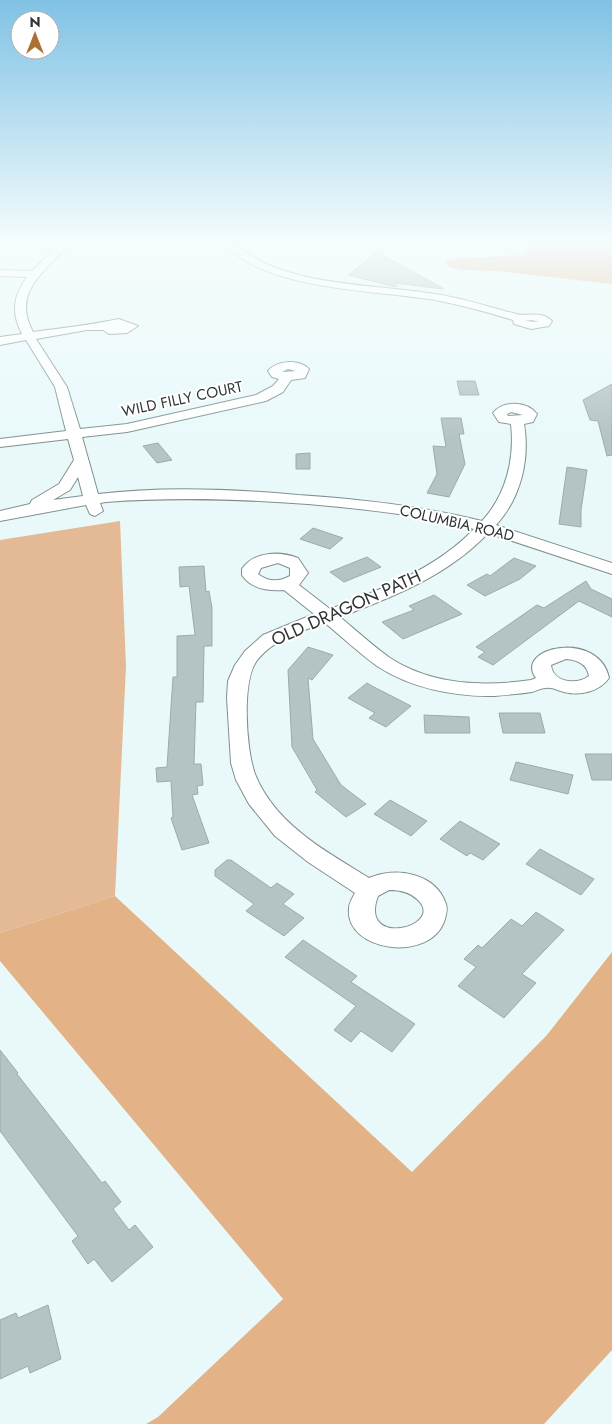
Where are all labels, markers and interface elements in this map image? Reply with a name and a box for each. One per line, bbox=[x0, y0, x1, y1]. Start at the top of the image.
north arrow bbox=[10, 10, 60, 60]
text: N bbox=[29, 12, 41, 32]
street label: WILD FILLY COURT bbox=[119, 375, 245, 423]
street label: COLUMBIA ROAD bbox=[398, 499, 516, 547]
street label: OLD DRAGON PATH bbox=[267, 563, 425, 653]

